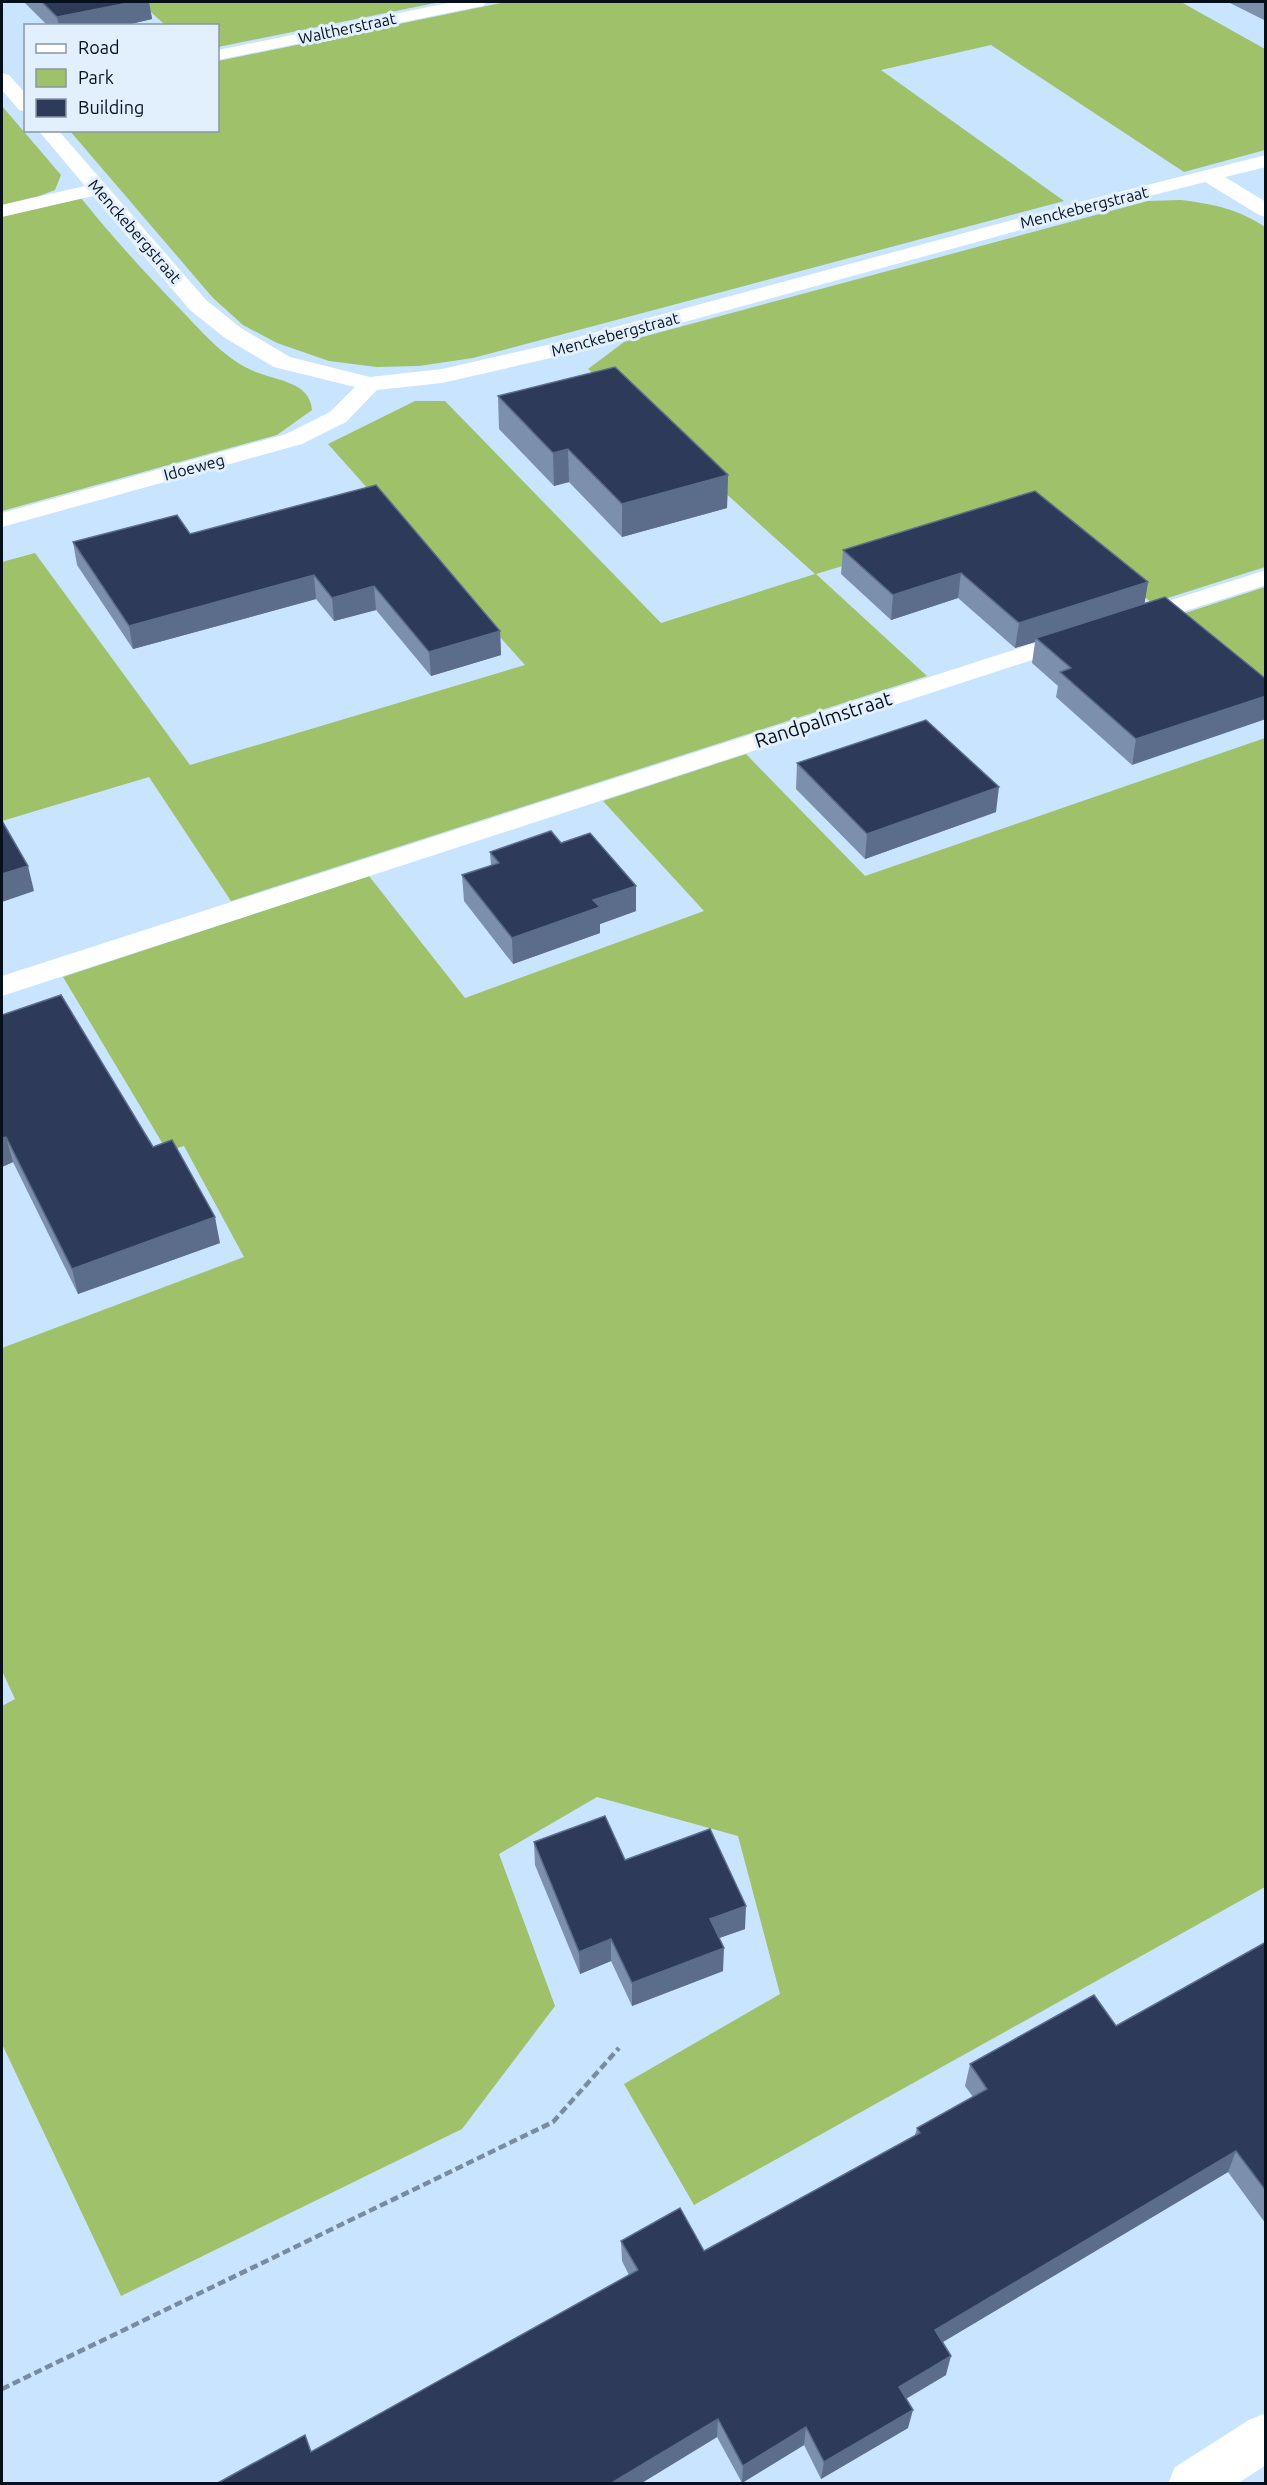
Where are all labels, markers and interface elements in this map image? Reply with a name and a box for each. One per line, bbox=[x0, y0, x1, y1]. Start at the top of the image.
street label: Waltherstraat bbox=[297, 9, 398, 47]
legend bbox=[24, 24, 219, 132]
text: Road bbox=[78, 37, 120, 57]
text: Park bbox=[78, 67, 114, 87]
text: Building bbox=[78, 97, 144, 117]
street label: Menckebergstraat bbox=[85, 176, 185, 287]
street label: Menckebergstraat bbox=[1018, 182, 1151, 232]
street label: Menckebergstraat bbox=[549, 308, 681, 360]
street label: Idoeweg bbox=[162, 450, 226, 484]
street label: Randpalmstraat bbox=[752, 686, 895, 752]

